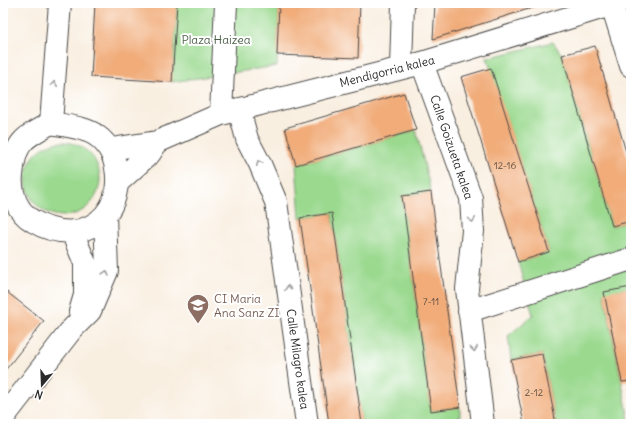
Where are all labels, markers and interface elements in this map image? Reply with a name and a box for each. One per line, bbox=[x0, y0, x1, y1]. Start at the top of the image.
park label: Plaza Haizea bbox=[181, 32, 251, 47]
street label: Mendigorria kalea bbox=[338, 52, 436, 90]
one-way arrow bbox=[49, 81, 58, 87]
street label: Calle Goizueta kalea bbox=[427, 93, 477, 201]
one-way arrow bbox=[256, 159, 264, 167]
house number: 12-16 bbox=[494, 159, 517, 172]
one-way arrow bbox=[468, 217, 476, 223]
one-way arrow bbox=[101, 269, 109, 276]
one-way arrow bbox=[284, 285, 293, 291]
place label: CI Maria Ana Sanz ZI bbox=[214, 291, 279, 320]
school or university icon: CI Maria Ana Sanz ZI bbox=[185, 292, 211, 325]
house number: 7-11 bbox=[423, 295, 439, 308]
street label: Calle Milagro kalea bbox=[284, 308, 312, 410]
one-way arrow bbox=[469, 346, 478, 352]
north arrow bbox=[22, 365, 62, 405]
house number: 2-12 bbox=[525, 386, 544, 399]
text: N bbox=[33, 387, 45, 402]

